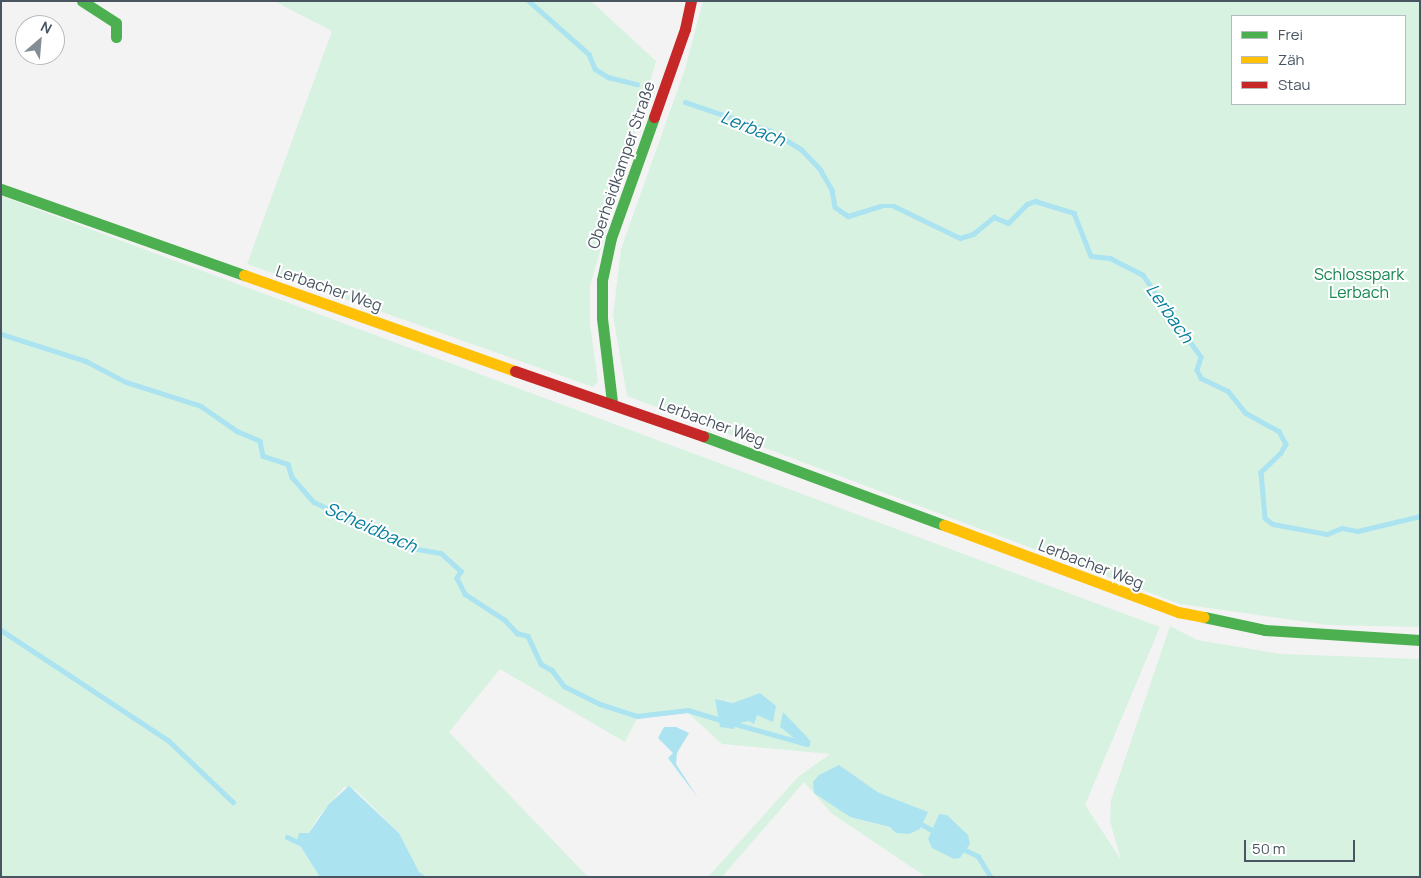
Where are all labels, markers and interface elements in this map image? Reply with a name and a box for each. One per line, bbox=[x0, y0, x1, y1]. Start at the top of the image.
north arrow bbox=[15, 15, 65, 65]
legend bbox=[1231, 15, 1406, 105]
text: N bbox=[38, 16, 55, 38]
text: Frei bbox=[1278, 24, 1303, 45]
text: Zäh bbox=[1278, 49, 1304, 70]
text: Stau bbox=[1278, 74, 1311, 95]
street label: Oberheidkamper Straße bbox=[583, 79, 659, 251]
water label: Lerbach bbox=[718, 105, 788, 151]
street label: Lerbacher Weg bbox=[273, 261, 385, 315]
park label: Schlosspark Lerbach bbox=[1314, 264, 1404, 302]
water label: Lerbach bbox=[1142, 279, 1198, 347]
street label: Lerbacher Weg bbox=[656, 394, 768, 450]
water label: Scheidbach bbox=[322, 497, 420, 557]
street label: Lerbacher Weg bbox=[1036, 535, 1146, 593]
scale bar bbox=[1246, 830, 1357, 862]
text: 50 m bbox=[1252, 838, 1286, 859]

